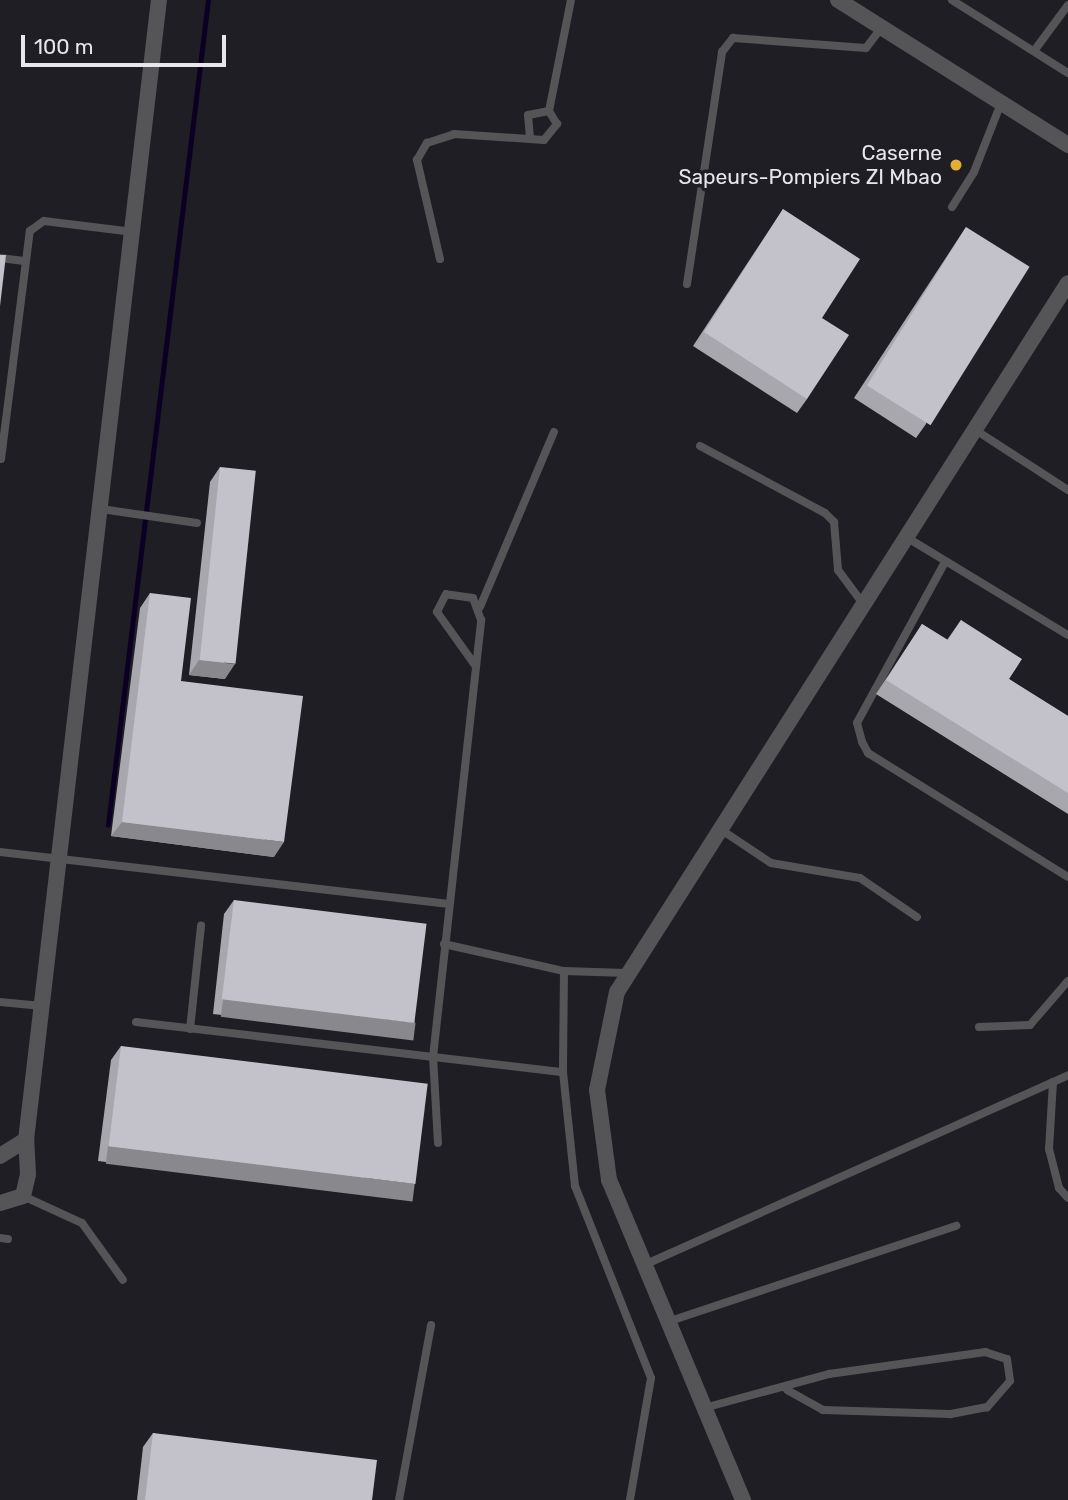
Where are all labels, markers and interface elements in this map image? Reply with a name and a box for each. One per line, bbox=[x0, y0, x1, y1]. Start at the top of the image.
scale bar bbox=[24, 21, 229, 65]
text: 100 m bbox=[34, 34, 93, 59]
place label: Caserne Sapeurs-Pompiers ZI Mbao bbox=[678, 140, 942, 190]
marker: Caserne Sapeurs-Pompiers ZI Mbao bbox=[948, 157, 964, 173]

